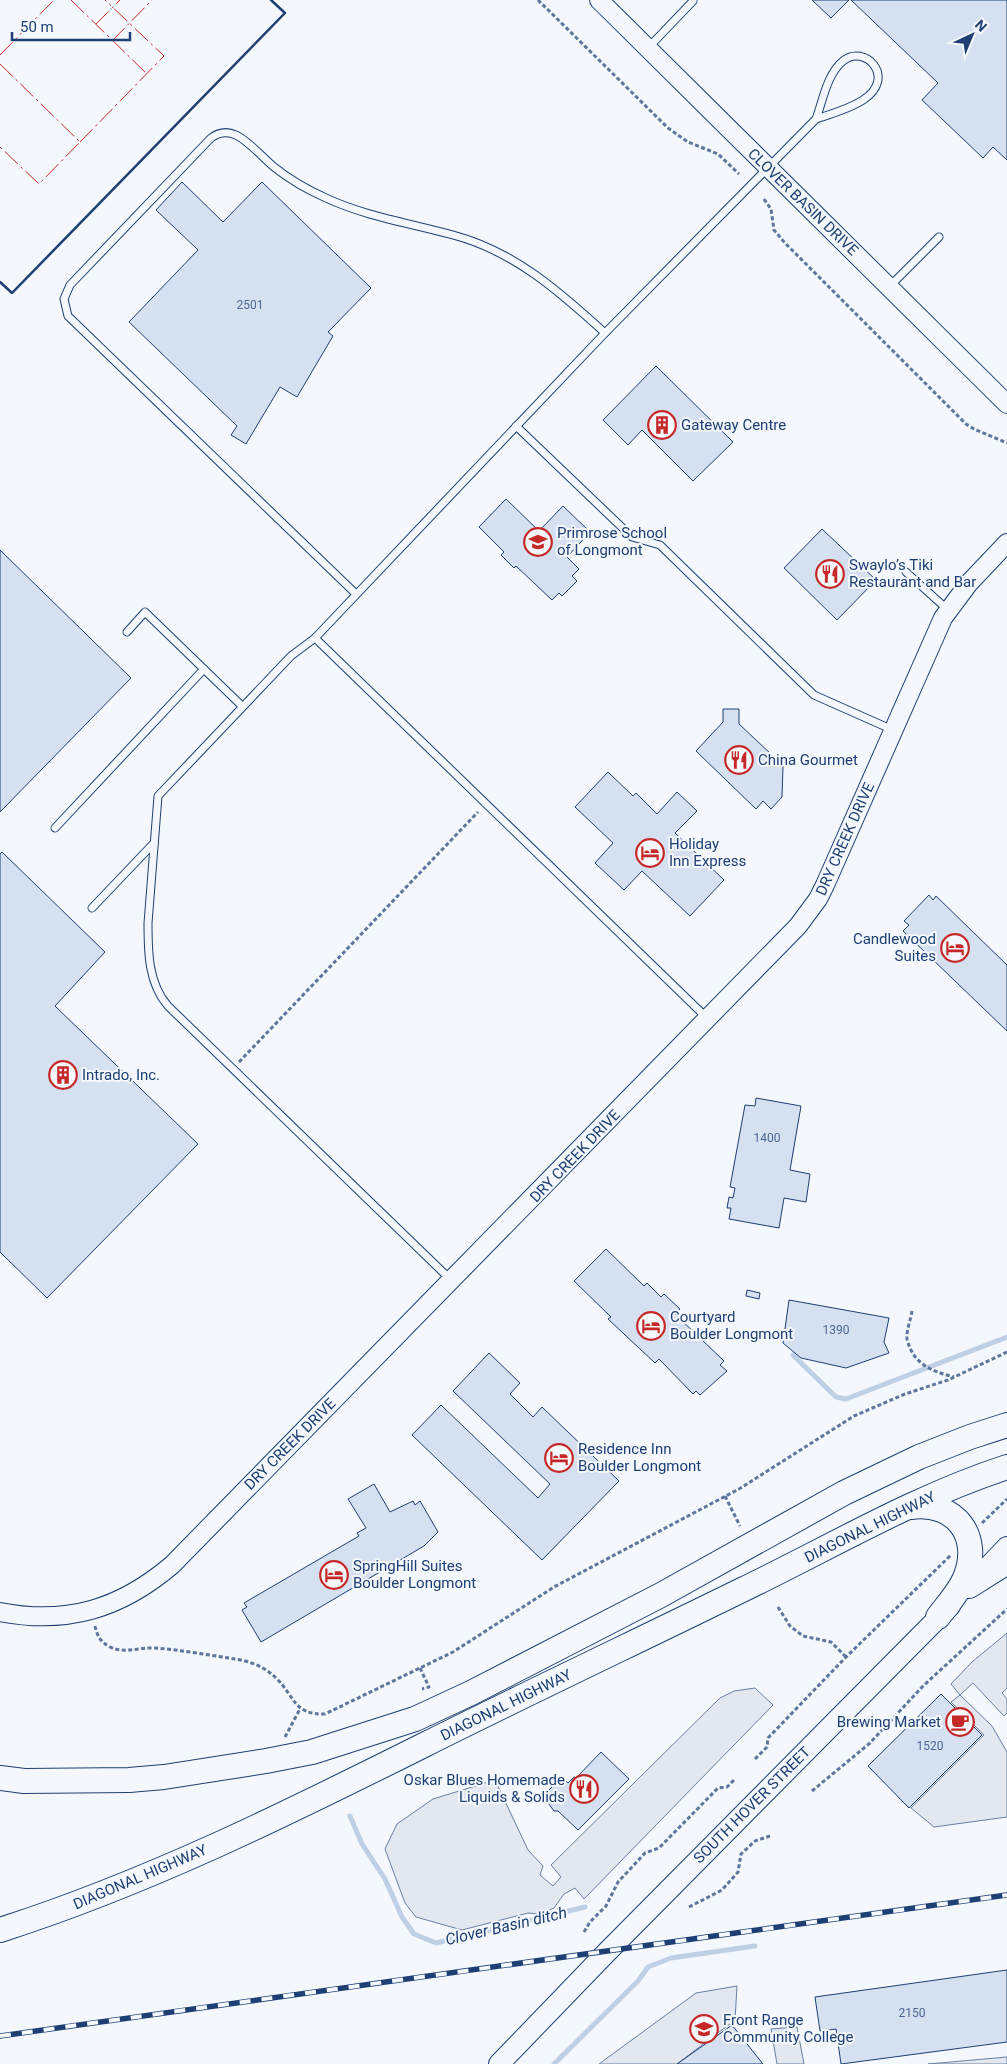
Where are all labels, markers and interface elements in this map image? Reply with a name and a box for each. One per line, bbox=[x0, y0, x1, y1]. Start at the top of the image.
scale bar bbox=[12, 10, 130, 42]
north arrow bbox=[947, 10, 997, 60]
text: N bbox=[972, 16, 990, 35]
text: 50 m bbox=[20, 18, 54, 36]
street label: CLOVER BASIN DRIVE bbox=[744, 145, 862, 260]
house number: 2501 bbox=[237, 298, 263, 312]
building icon: Gateway Centre bbox=[647, 410, 677, 440]
place label: Gateway Centre bbox=[681, 416, 786, 434]
place label: Primrose School of Longmont bbox=[557, 524, 667, 559]
school or university icon: Primrose School of Longmont bbox=[523, 527, 553, 557]
place label: Swaylo’s Tiki Restaurant and Bar bbox=[849, 556, 976, 591]
restaurant icon: Swaylo’s Tiki Restaurant and Bar bbox=[815, 559, 845, 589]
restaurant icon: China Gourmet bbox=[724, 745, 754, 775]
place label: China Gourmet bbox=[758, 751, 858, 769]
street label: DRY CREEK DRIVE bbox=[812, 779, 878, 898]
place label: Holiday Inn Express bbox=[669, 835, 746, 870]
hotel icon: Holiday Inn Express bbox=[635, 838, 665, 868]
place label: Candlewood Suites bbox=[853, 930, 936, 965]
hotel icon: Candlewood Suites bbox=[940, 933, 970, 963]
building icon: Intrado, Inc. bbox=[48, 1060, 78, 1090]
place label: Intrado, Inc. bbox=[82, 1066, 160, 1084]
street label: DRY CREEK DRIVE bbox=[526, 1106, 624, 1206]
house number: 1400 bbox=[754, 1131, 781, 1145]
place label: Courtyard Boulder Longmont bbox=[670, 1308, 793, 1343]
hotel icon: Courtyard Boulder Longmont bbox=[636, 1311, 666, 1341]
house number: 1390 bbox=[823, 1323, 850, 1337]
street label: DRY CREEK DRIVE bbox=[241, 1394, 340, 1493]
place label: Residence Inn Boulder Longmont bbox=[578, 1440, 701, 1475]
hotel icon: Residence Inn Boulder Longmont bbox=[544, 1443, 574, 1473]
street label: DIAGONAL HIGHWAY bbox=[802, 1487, 938, 1567]
place label: SpringHill Suites Boulder Longmont bbox=[353, 1557, 476, 1592]
hotel icon: SpringHill Suites Boulder Longmont bbox=[319, 1560, 349, 1590]
street label: DIAGONAL HIGHWAY bbox=[438, 1665, 574, 1745]
cafe icon: Brewing Market bbox=[945, 1707, 975, 1737]
place label: Brewing Market bbox=[837, 1713, 941, 1731]
house number: 1520 bbox=[917, 1739, 944, 1753]
street label: SOUTH HOVER STREET bbox=[690, 1743, 814, 1867]
place label: Oskar Blues Homemade Liquids & Solids bbox=[404, 1771, 565, 1806]
restaurant icon: Oskar Blues Homemade Liquids & Solids bbox=[569, 1774, 599, 1804]
street label: DIAGONAL HIGHWAY bbox=[70, 1841, 210, 1913]
water label: Clover Basin ditch bbox=[443, 1903, 569, 1949]
house number: 2150 bbox=[899, 2006, 926, 2020]
place label: Front Range Community College bbox=[723, 2011, 854, 2046]
school or university icon: Front Range Community College bbox=[689, 2014, 719, 2044]

